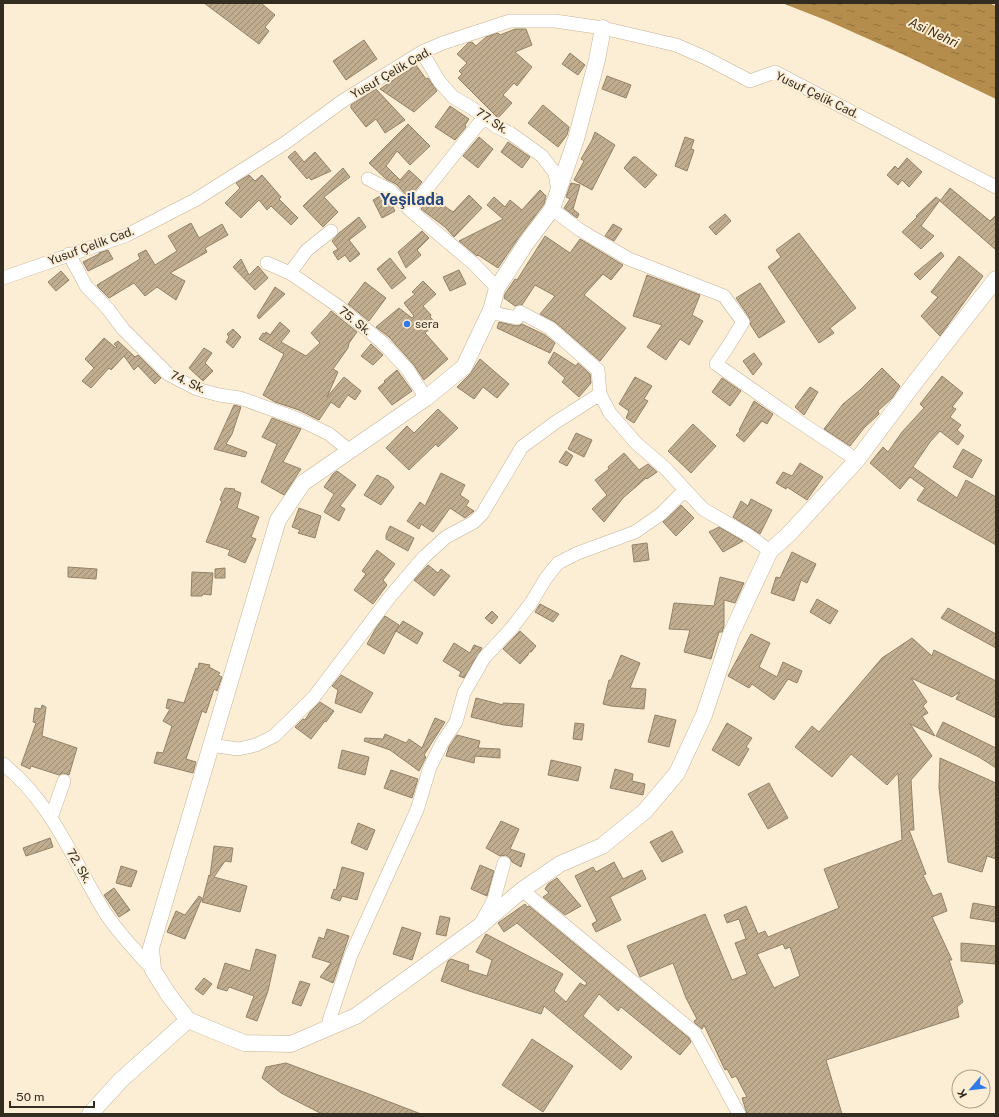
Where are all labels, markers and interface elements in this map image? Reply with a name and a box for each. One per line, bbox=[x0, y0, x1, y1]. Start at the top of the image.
water label: Asi Nehri bbox=[906, 14, 962, 51]
street label: Yusuf Çelik Cad. bbox=[348, 44, 434, 102]
street label: Yusuf Çelik Cad. bbox=[773, 69, 861, 121]
street label: 77. Sk. bbox=[473, 105, 511, 137]
district label: Yeşilada bbox=[380, 190, 444, 209]
street label: Yusuf Çelik Cad. bbox=[46, 224, 136, 268]
street label: 75. Sk. bbox=[336, 304, 374, 338]
place label: sera bbox=[415, 317, 439, 331]
marker: sera bbox=[402, 319, 412, 329]
street label: 74. Sk. bbox=[168, 368, 208, 396]
street label: 72. Sk. bbox=[64, 846, 94, 886]
north arrow bbox=[951, 1069, 991, 1109]
scale bar bbox=[10, 1083, 94, 1109]
text: K bbox=[955, 1087, 969, 1100]
text: 50 m bbox=[16, 1090, 44, 1104]

